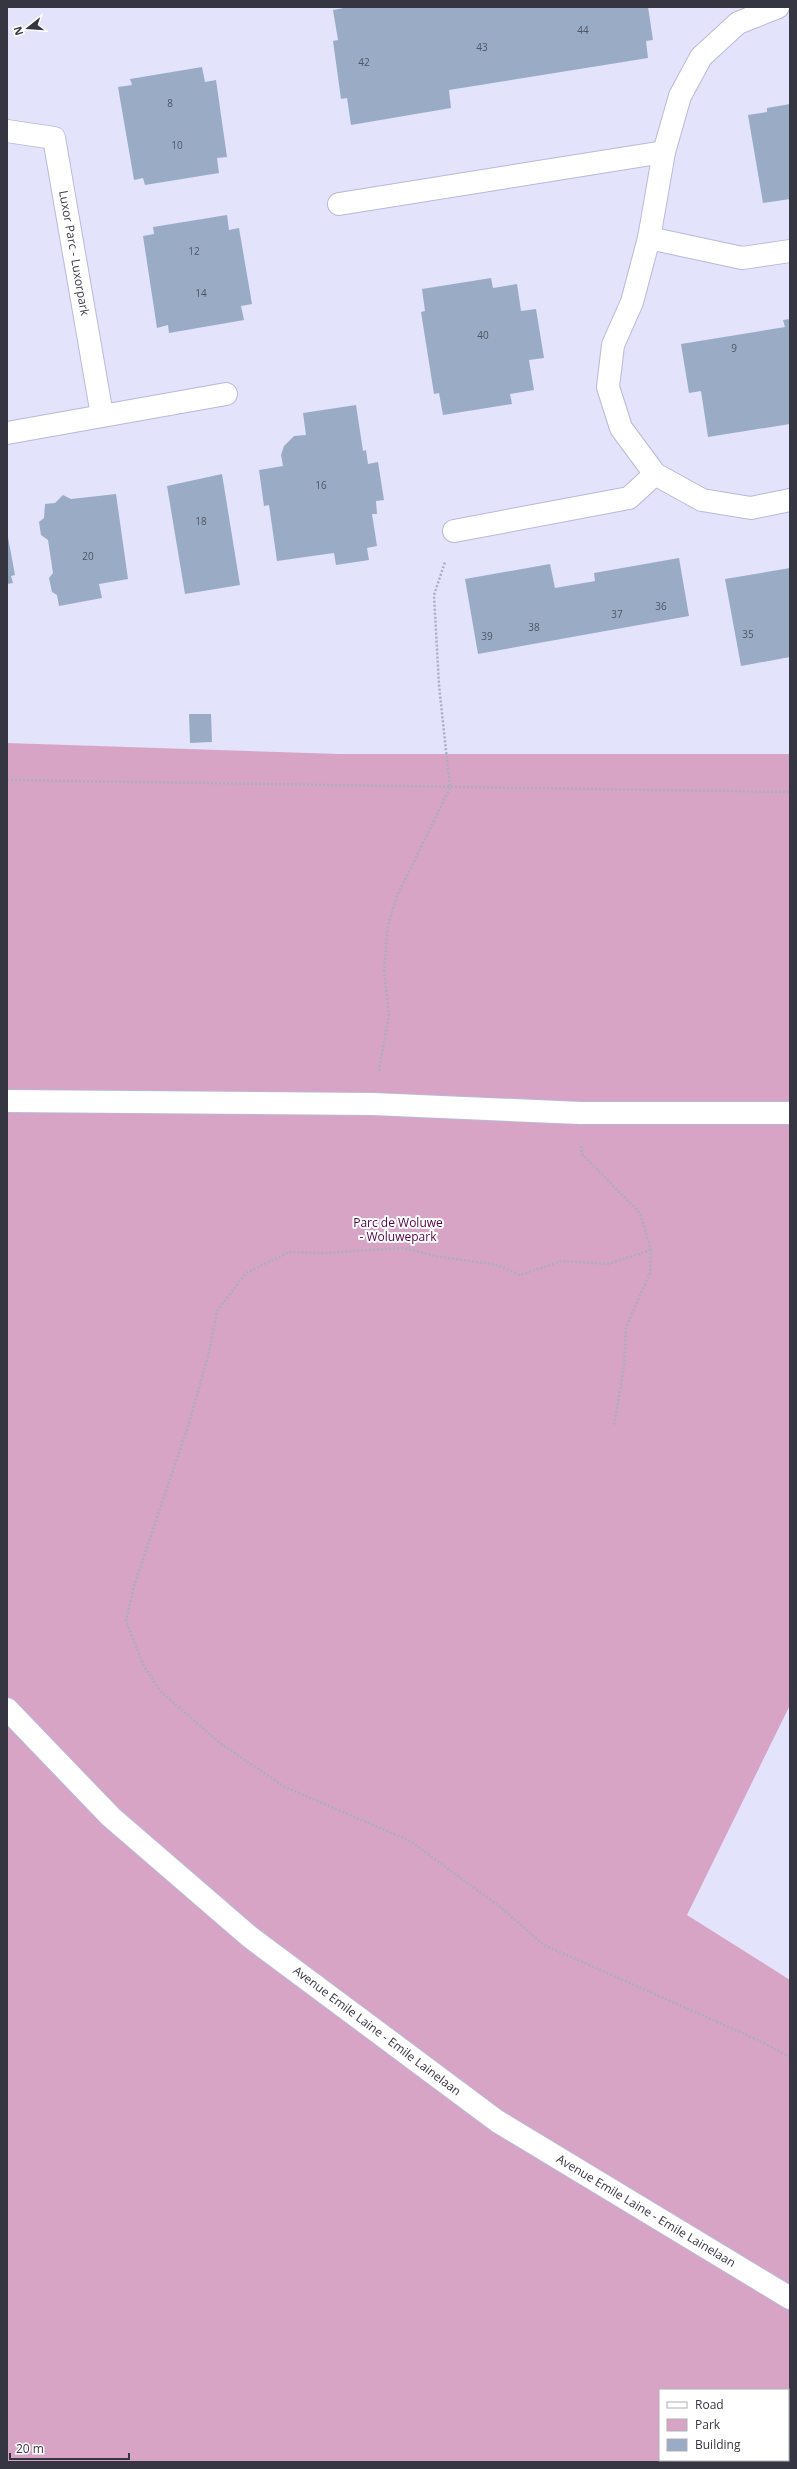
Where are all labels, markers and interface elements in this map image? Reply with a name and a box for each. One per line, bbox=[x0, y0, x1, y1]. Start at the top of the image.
north arrow bbox=[8, 8, 48, 48]
house number: 44 bbox=[577, 23, 589, 37]
text: N bbox=[9, 25, 26, 38]
house number: 43 bbox=[476, 40, 488, 54]
house number: 42 bbox=[358, 55, 370, 69]
house number: 8 bbox=[167, 96, 173, 110]
house number: 10 bbox=[171, 138, 183, 152]
street label: Luxor Parc - Luxorpark bbox=[55, 189, 94, 318]
house number: 12 bbox=[188, 244, 200, 258]
house number: 14 bbox=[195, 286, 207, 300]
house number: 40 bbox=[477, 328, 489, 342]
house number: 9 bbox=[731, 341, 737, 355]
house number: 16 bbox=[315, 478, 327, 492]
house number: 18 bbox=[195, 514, 207, 528]
house number: 20 bbox=[82, 549, 94, 563]
house number: 36 bbox=[655, 599, 667, 613]
house number: 37 bbox=[611, 607, 623, 621]
house number: 38 bbox=[528, 620, 540, 634]
house number: 35 bbox=[742, 627, 754, 641]
house number: 39 bbox=[481, 629, 493, 643]
park label: Parc de Woluwe - Woluwepark bbox=[353, 1214, 443, 1245]
street label: Avenue Emile Laine - Emile Lainelaan bbox=[290, 1962, 465, 2099]
street label: Avenue Emile Laine - Emile Lainelaan bbox=[553, 2150, 739, 2271]
legend bbox=[659, 2389, 789, 2461]
text: Road bbox=[695, 2396, 724, 2413]
text: Park bbox=[695, 2416, 721, 2433]
scale bar bbox=[10, 2435, 129, 2461]
text: Building bbox=[695, 2436, 741, 2453]
text: 20 m bbox=[16, 2440, 44, 2457]

